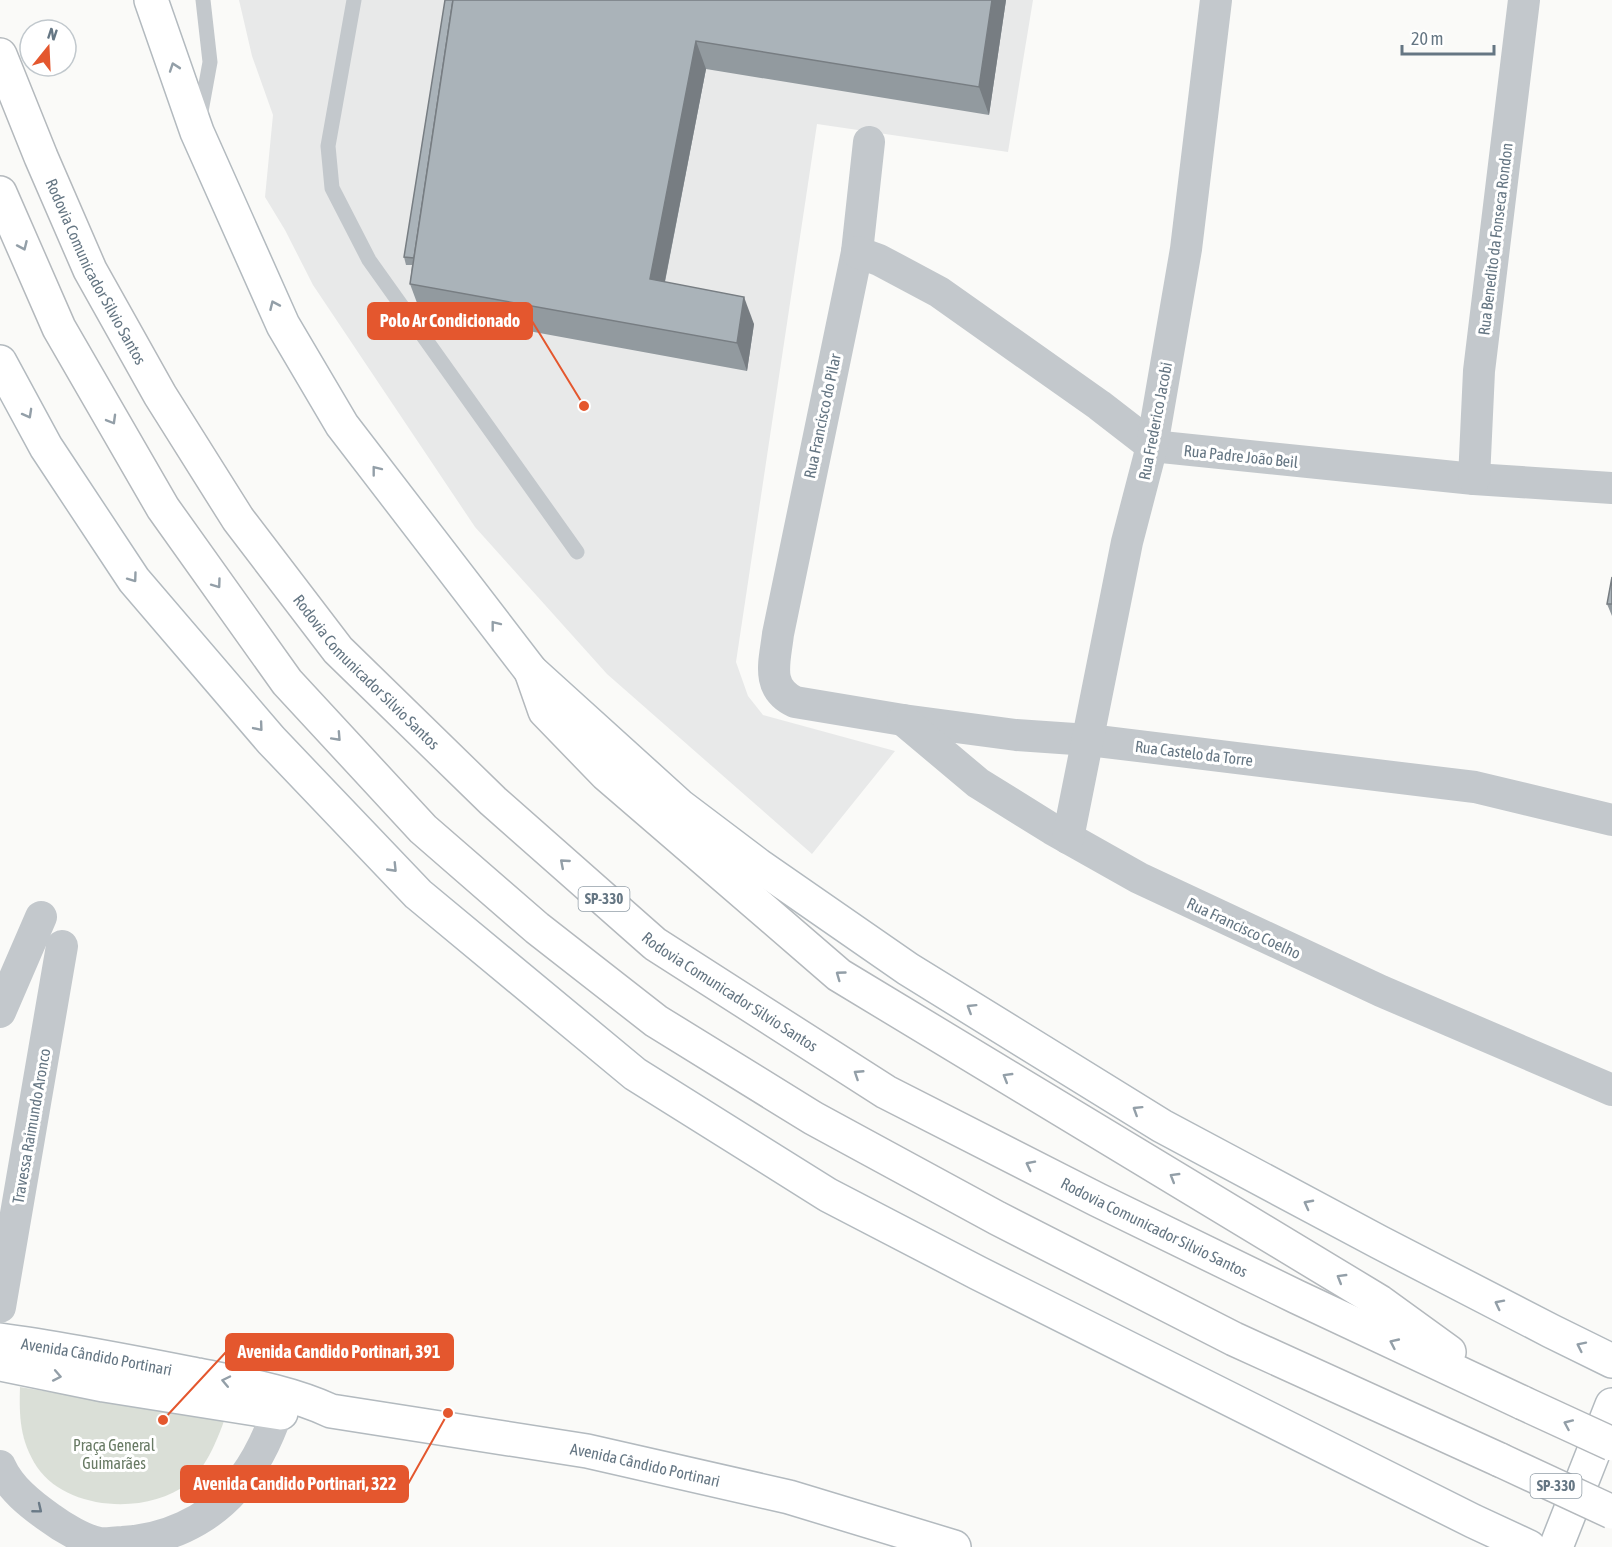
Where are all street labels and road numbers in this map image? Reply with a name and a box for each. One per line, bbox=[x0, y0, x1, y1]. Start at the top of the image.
street label: Rua Benedito da Fonseca Rondon bbox=[1474, 142, 1516, 336]
street label: Rodovia Comunicador Silvio Santos bbox=[42, 176, 150, 368]
street label: Rua Francisco do Pilar bbox=[800, 352, 844, 480]
street label: Rua Frederico Jacobi bbox=[1135, 361, 1175, 481]
street label: Rua Padre João Beil bbox=[1183, 441, 1300, 471]
street label: Rodovia Comunicador Silvio Santos bbox=[290, 591, 443, 753]
street label: Rua Castelo da Torre bbox=[1134, 737, 1254, 769]
road number: SP-330 bbox=[578, 887, 630, 911]
street label: Rua Francisco Coelho bbox=[1184, 894, 1304, 962]
street label: Rodovia Comunicador Silvio Santos bbox=[639, 928, 821, 1055]
street label: Travessa Raimundo Aronco bbox=[8, 1047, 54, 1205]
street label: Rodovia Comunicador Silvio Santos bbox=[1058, 1174, 1251, 1281]
street label: Avenida Cândido Portinari bbox=[20, 1334, 174, 1379]
street label: Avenida Cândido Portinari bbox=[569, 1440, 722, 1490]
road number: SP-330 bbox=[1530, 1474, 1582, 1498]

